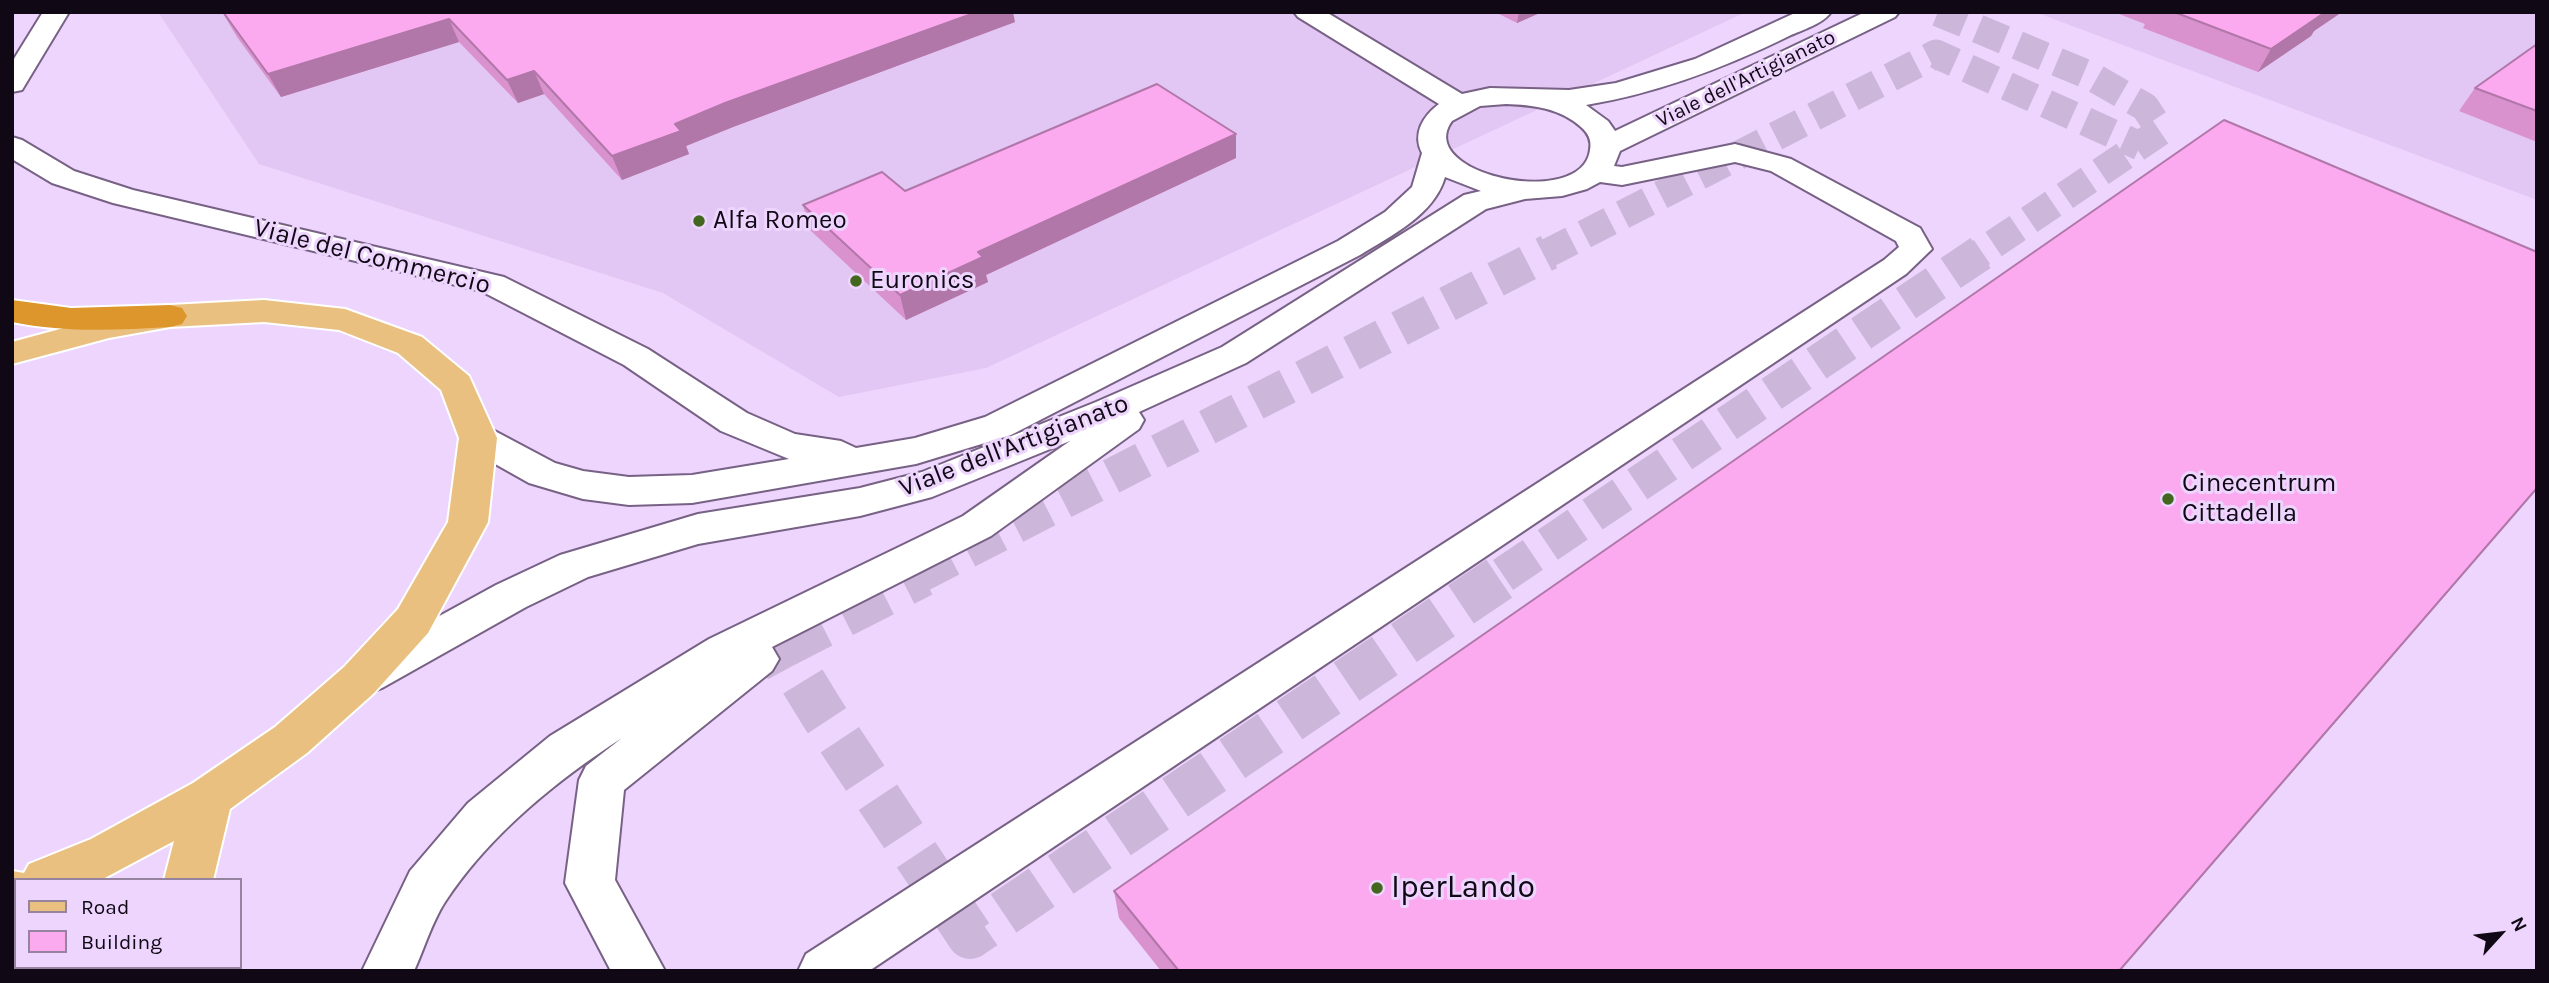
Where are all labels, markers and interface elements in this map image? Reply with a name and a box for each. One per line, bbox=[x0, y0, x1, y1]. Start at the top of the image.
street label: Viale dell'Artigianato bbox=[1652, 25, 1840, 133]
place label: Alfa Romeo bbox=[713, 205, 847, 237]
street label: Viale del Commercio bbox=[251, 213, 493, 301]
marker: Alfa Romeo bbox=[691, 213, 707, 229]
place label: Euronics bbox=[870, 265, 974, 297]
marker: Euronics bbox=[848, 273, 864, 289]
street label: Viale dell'Artigianato bbox=[895, 388, 1133, 504]
place label: Cinecentrum Cittadella bbox=[2182, 468, 2336, 530]
marker: Cinecentrum Cittadella bbox=[2160, 491, 2176, 507]
place label: IperLando bbox=[1391, 869, 1535, 907]
legend bbox=[14, 878, 242, 969]
marker: IperLando bbox=[1369, 880, 1385, 896]
text: Road bbox=[81, 895, 129, 919]
north arrow bbox=[2465, 899, 2535, 969]
text: N bbox=[2506, 913, 2532, 936]
text: Building bbox=[81, 930, 162, 954]

